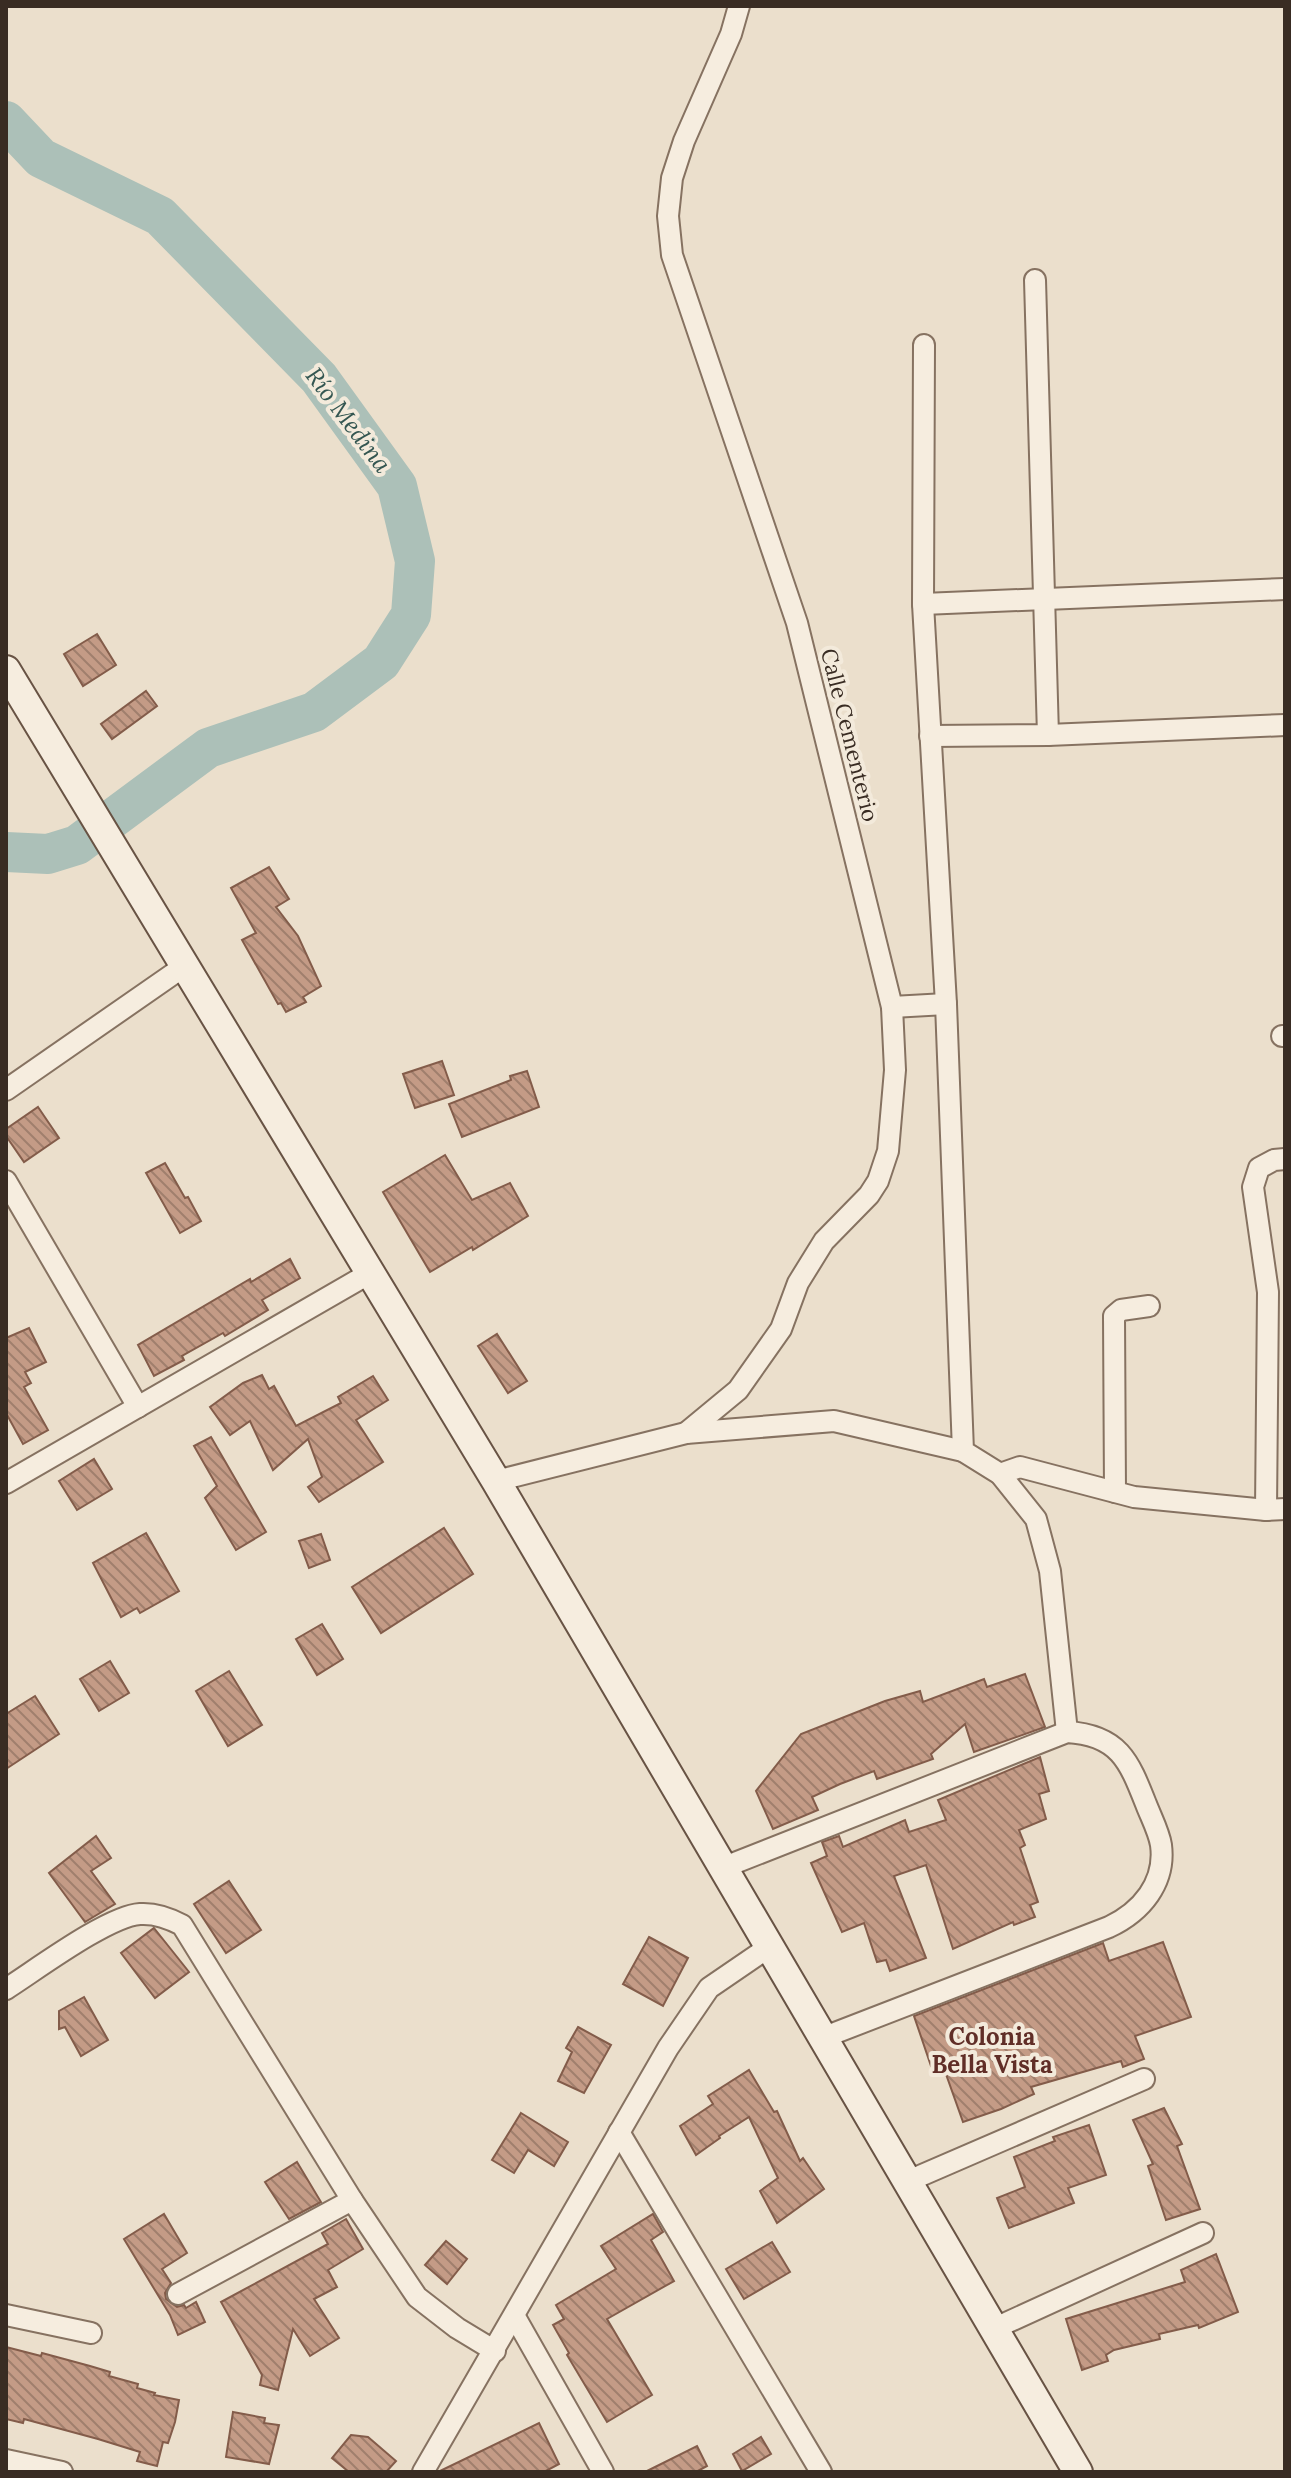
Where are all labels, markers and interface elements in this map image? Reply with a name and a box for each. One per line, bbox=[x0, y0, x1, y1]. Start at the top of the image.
water label: Río Medina bbox=[299, 361, 399, 479]
street label: Calle Cementerio bbox=[815, 646, 885, 824]
district label: Colonia Bella Vista bbox=[932, 2021, 1053, 2080]

